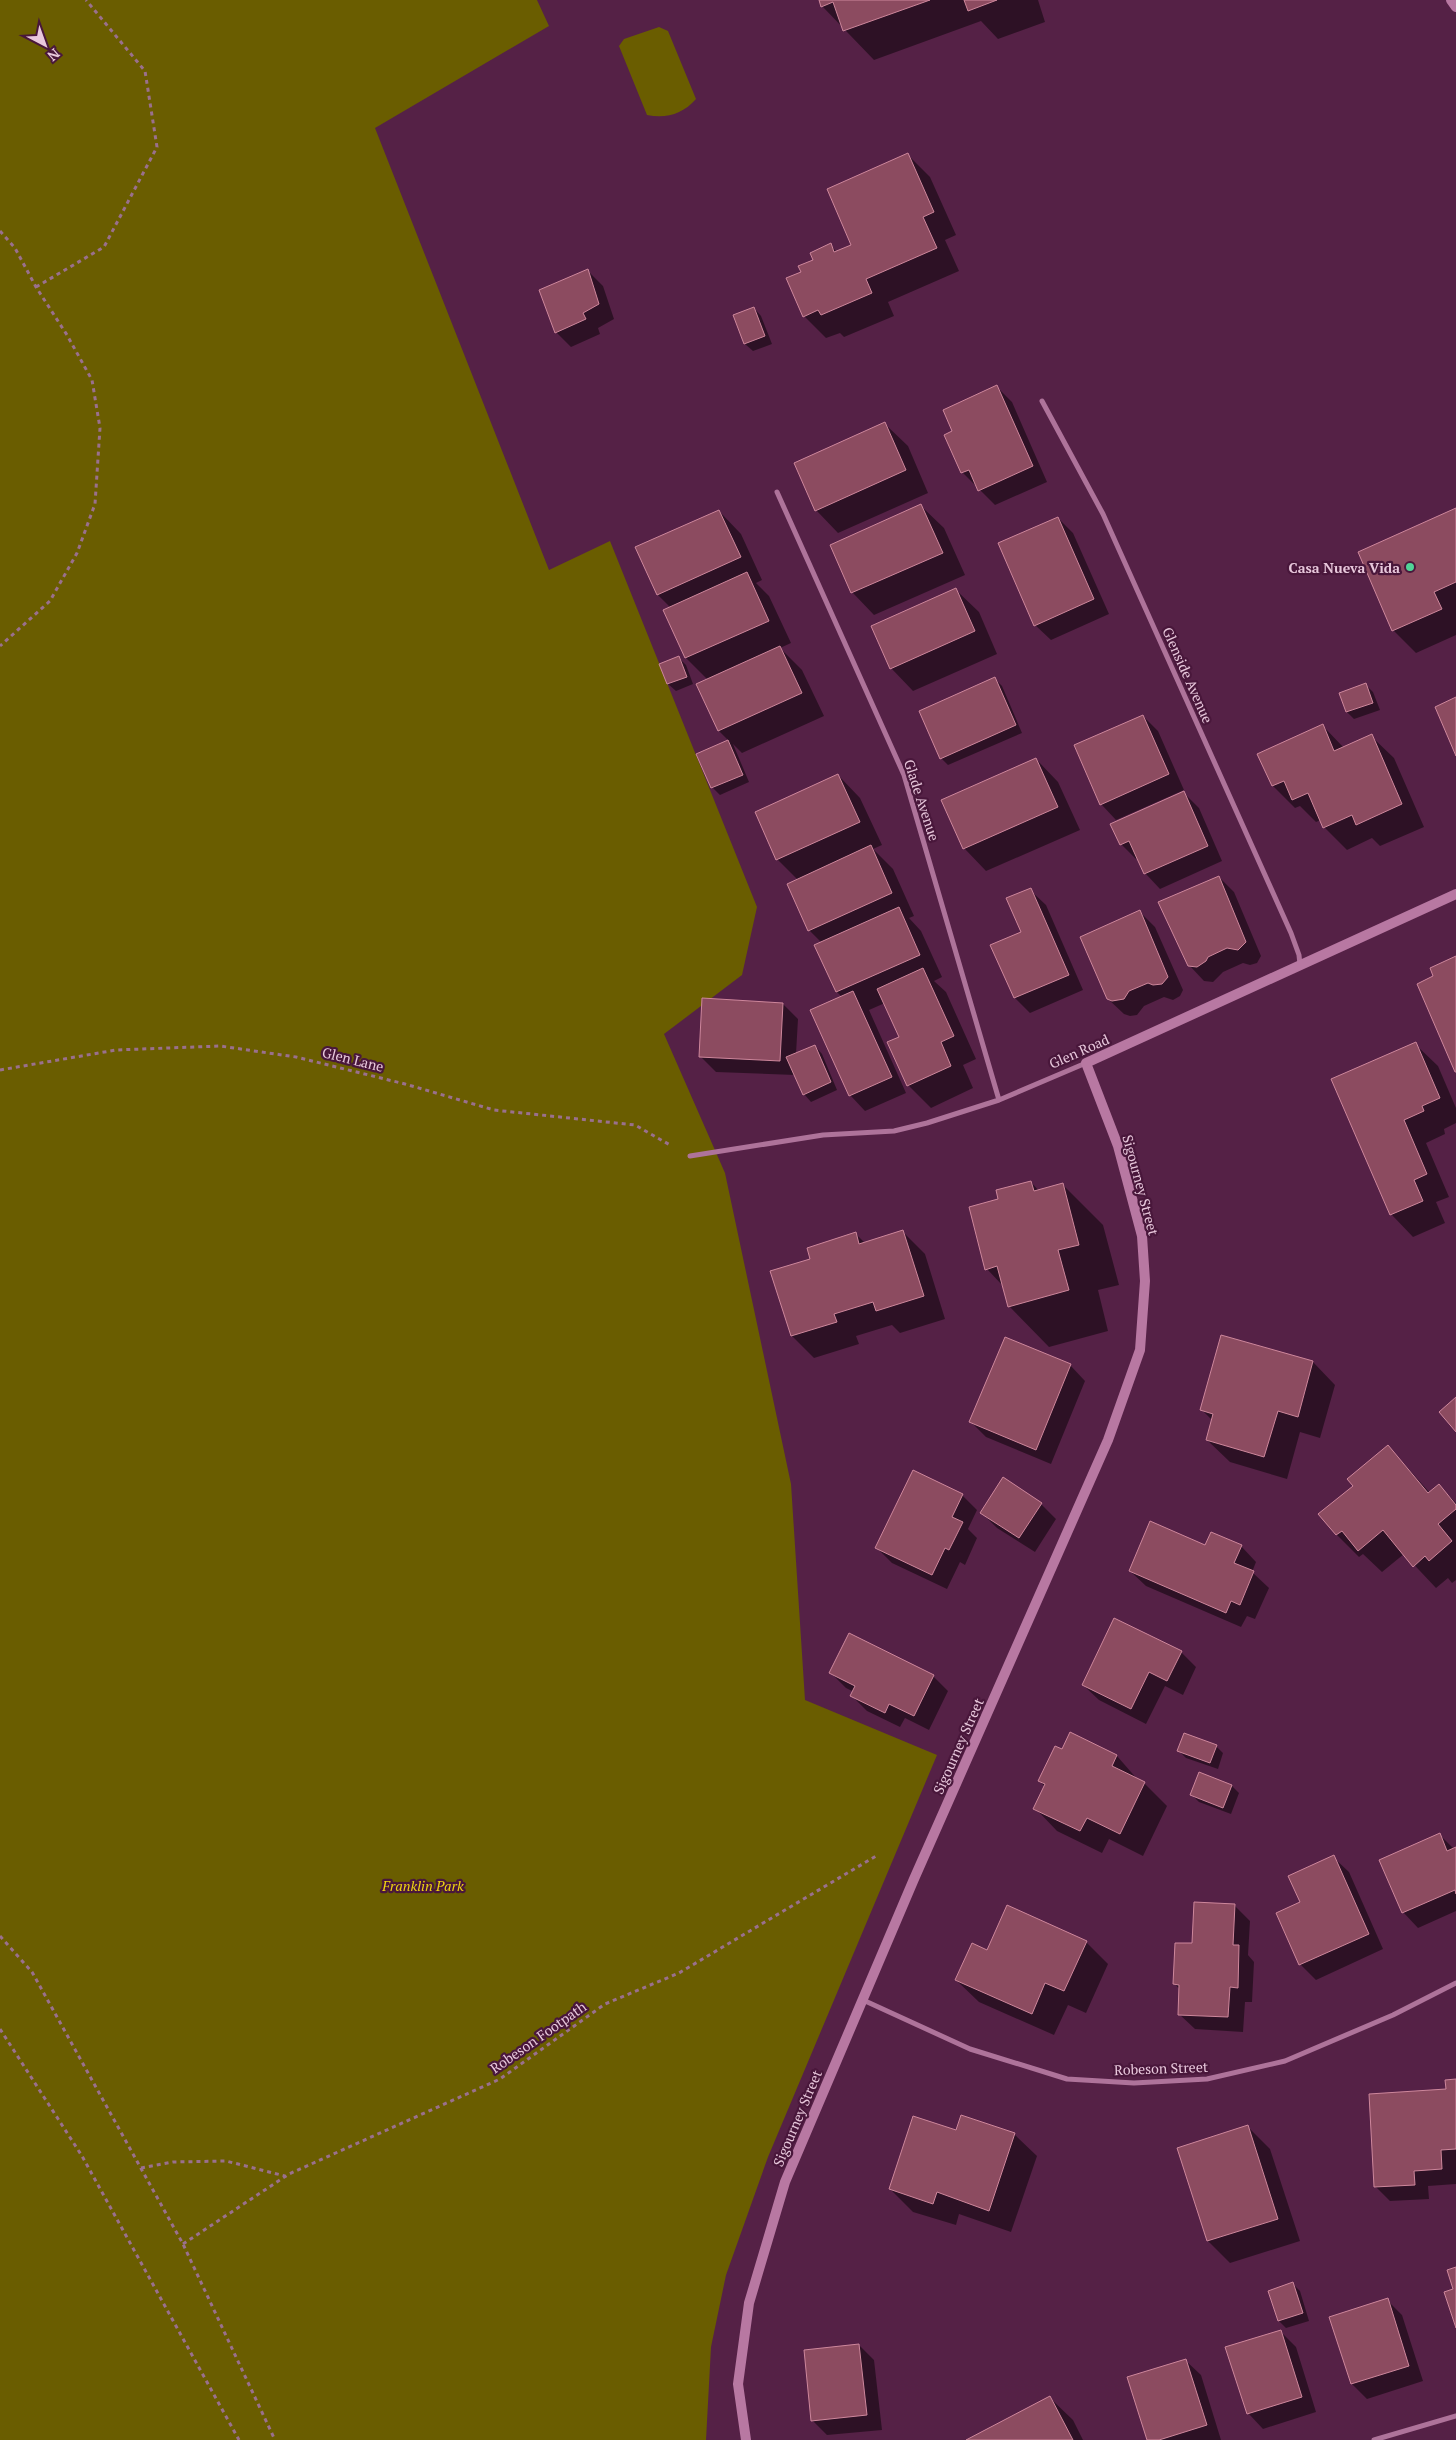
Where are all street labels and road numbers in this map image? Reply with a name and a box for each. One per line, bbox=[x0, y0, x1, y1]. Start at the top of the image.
street label: Glenside Avenue bbox=[1158, 624, 1218, 726]
street label: Glade Avenue bbox=[900, 757, 944, 843]
street label: Glen Road bbox=[1046, 1029, 1112, 1073]
street label: Glen Lane bbox=[320, 1042, 386, 1076]
street label: Sigourney Street bbox=[1118, 1133, 1164, 1238]
street label: Sigourney Street bbox=[928, 1694, 988, 1797]
street label: Robeson Footpath bbox=[486, 1997, 590, 2077]
street label: Robeson Street bbox=[1114, 2057, 1209, 2079]
street label: Sigourney Street bbox=[768, 2066, 826, 2169]

